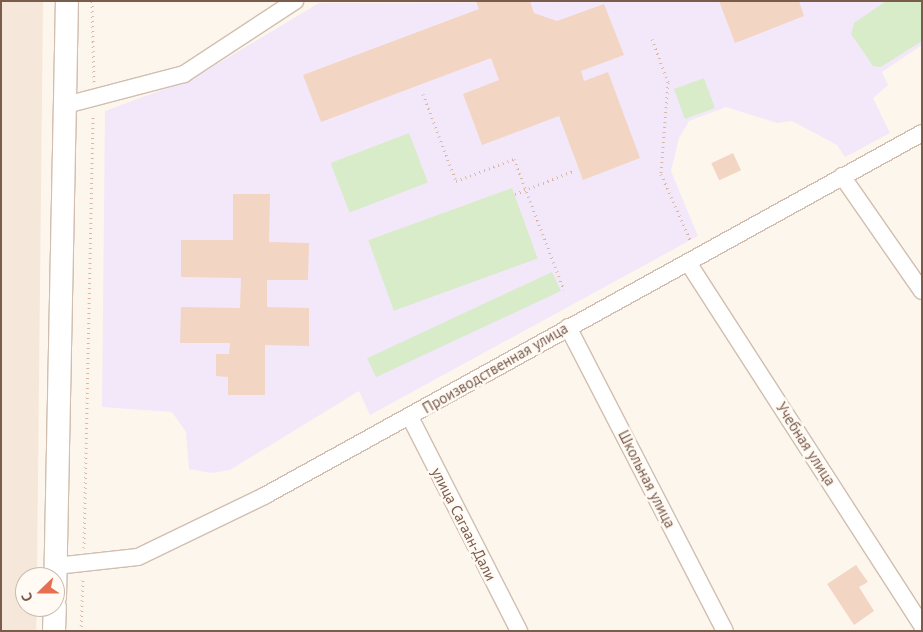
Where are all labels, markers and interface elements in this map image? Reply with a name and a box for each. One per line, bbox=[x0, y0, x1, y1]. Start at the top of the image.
street label: Производственная улица bbox=[419, 319, 571, 417]
street label: Учебная улица bbox=[772, 399, 840, 489]
street label: Школьная улица bbox=[615, 427, 679, 531]
street label: улица Сагаан-Дали bbox=[428, 464, 500, 584]
north arrow bbox=[15, 567, 65, 617]
text: С bbox=[17, 590, 37, 604]

